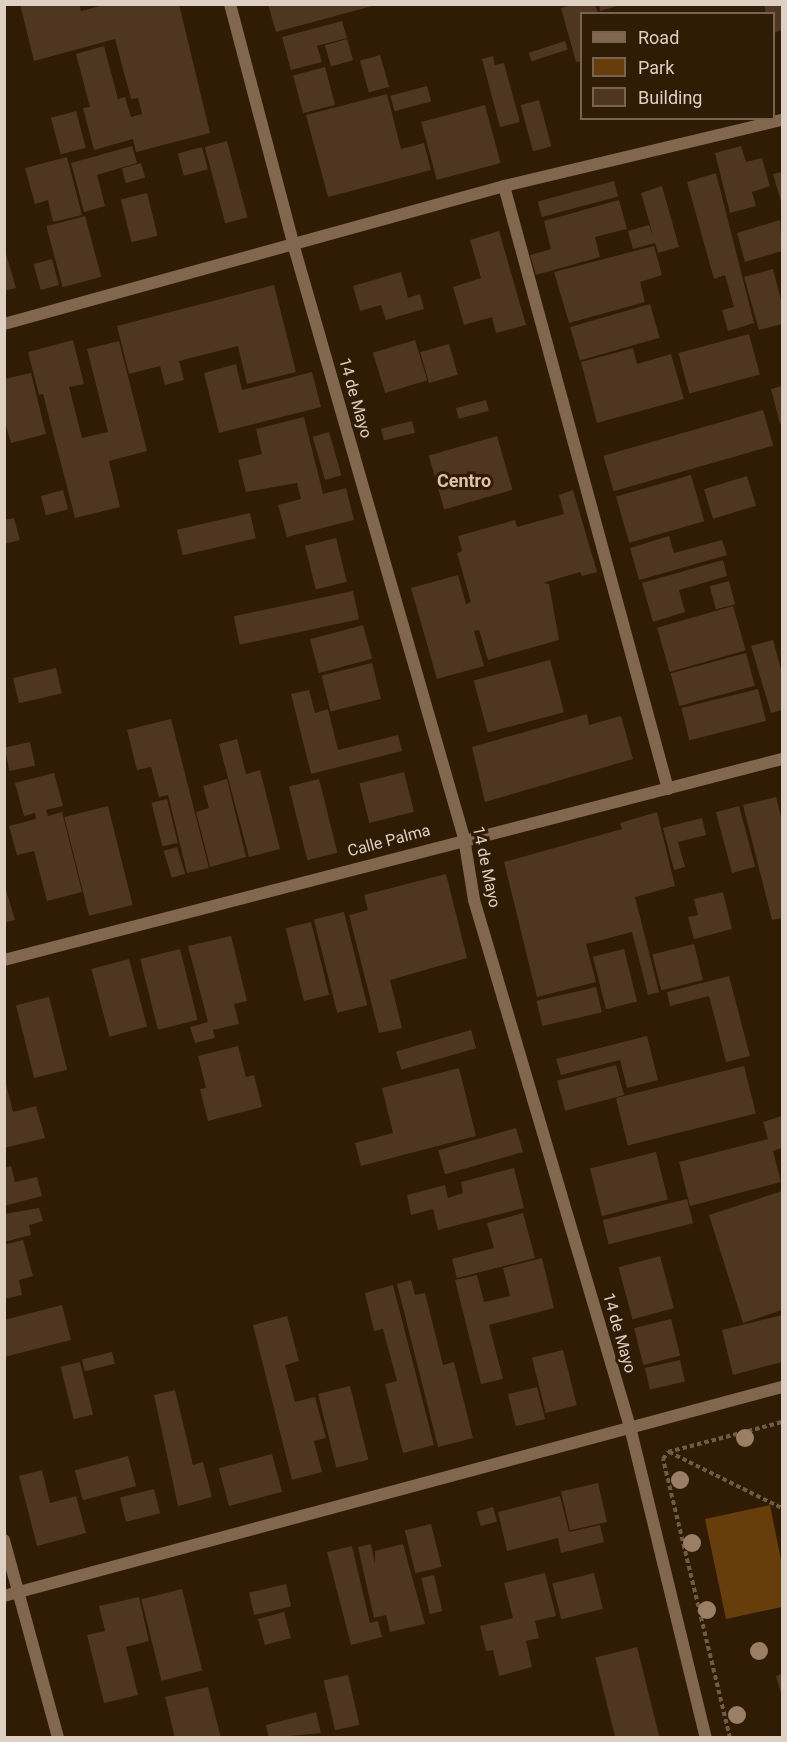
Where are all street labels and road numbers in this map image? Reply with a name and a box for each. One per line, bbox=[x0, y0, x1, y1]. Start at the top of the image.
street label: 14 de Mayo bbox=[334, 356, 376, 440]
street label: Calle Palma bbox=[346, 821, 432, 861]
street label: 14 de Mayo bbox=[468, 825, 504, 909]
street label: 14 de Mayo bbox=[598, 1291, 640, 1375]

